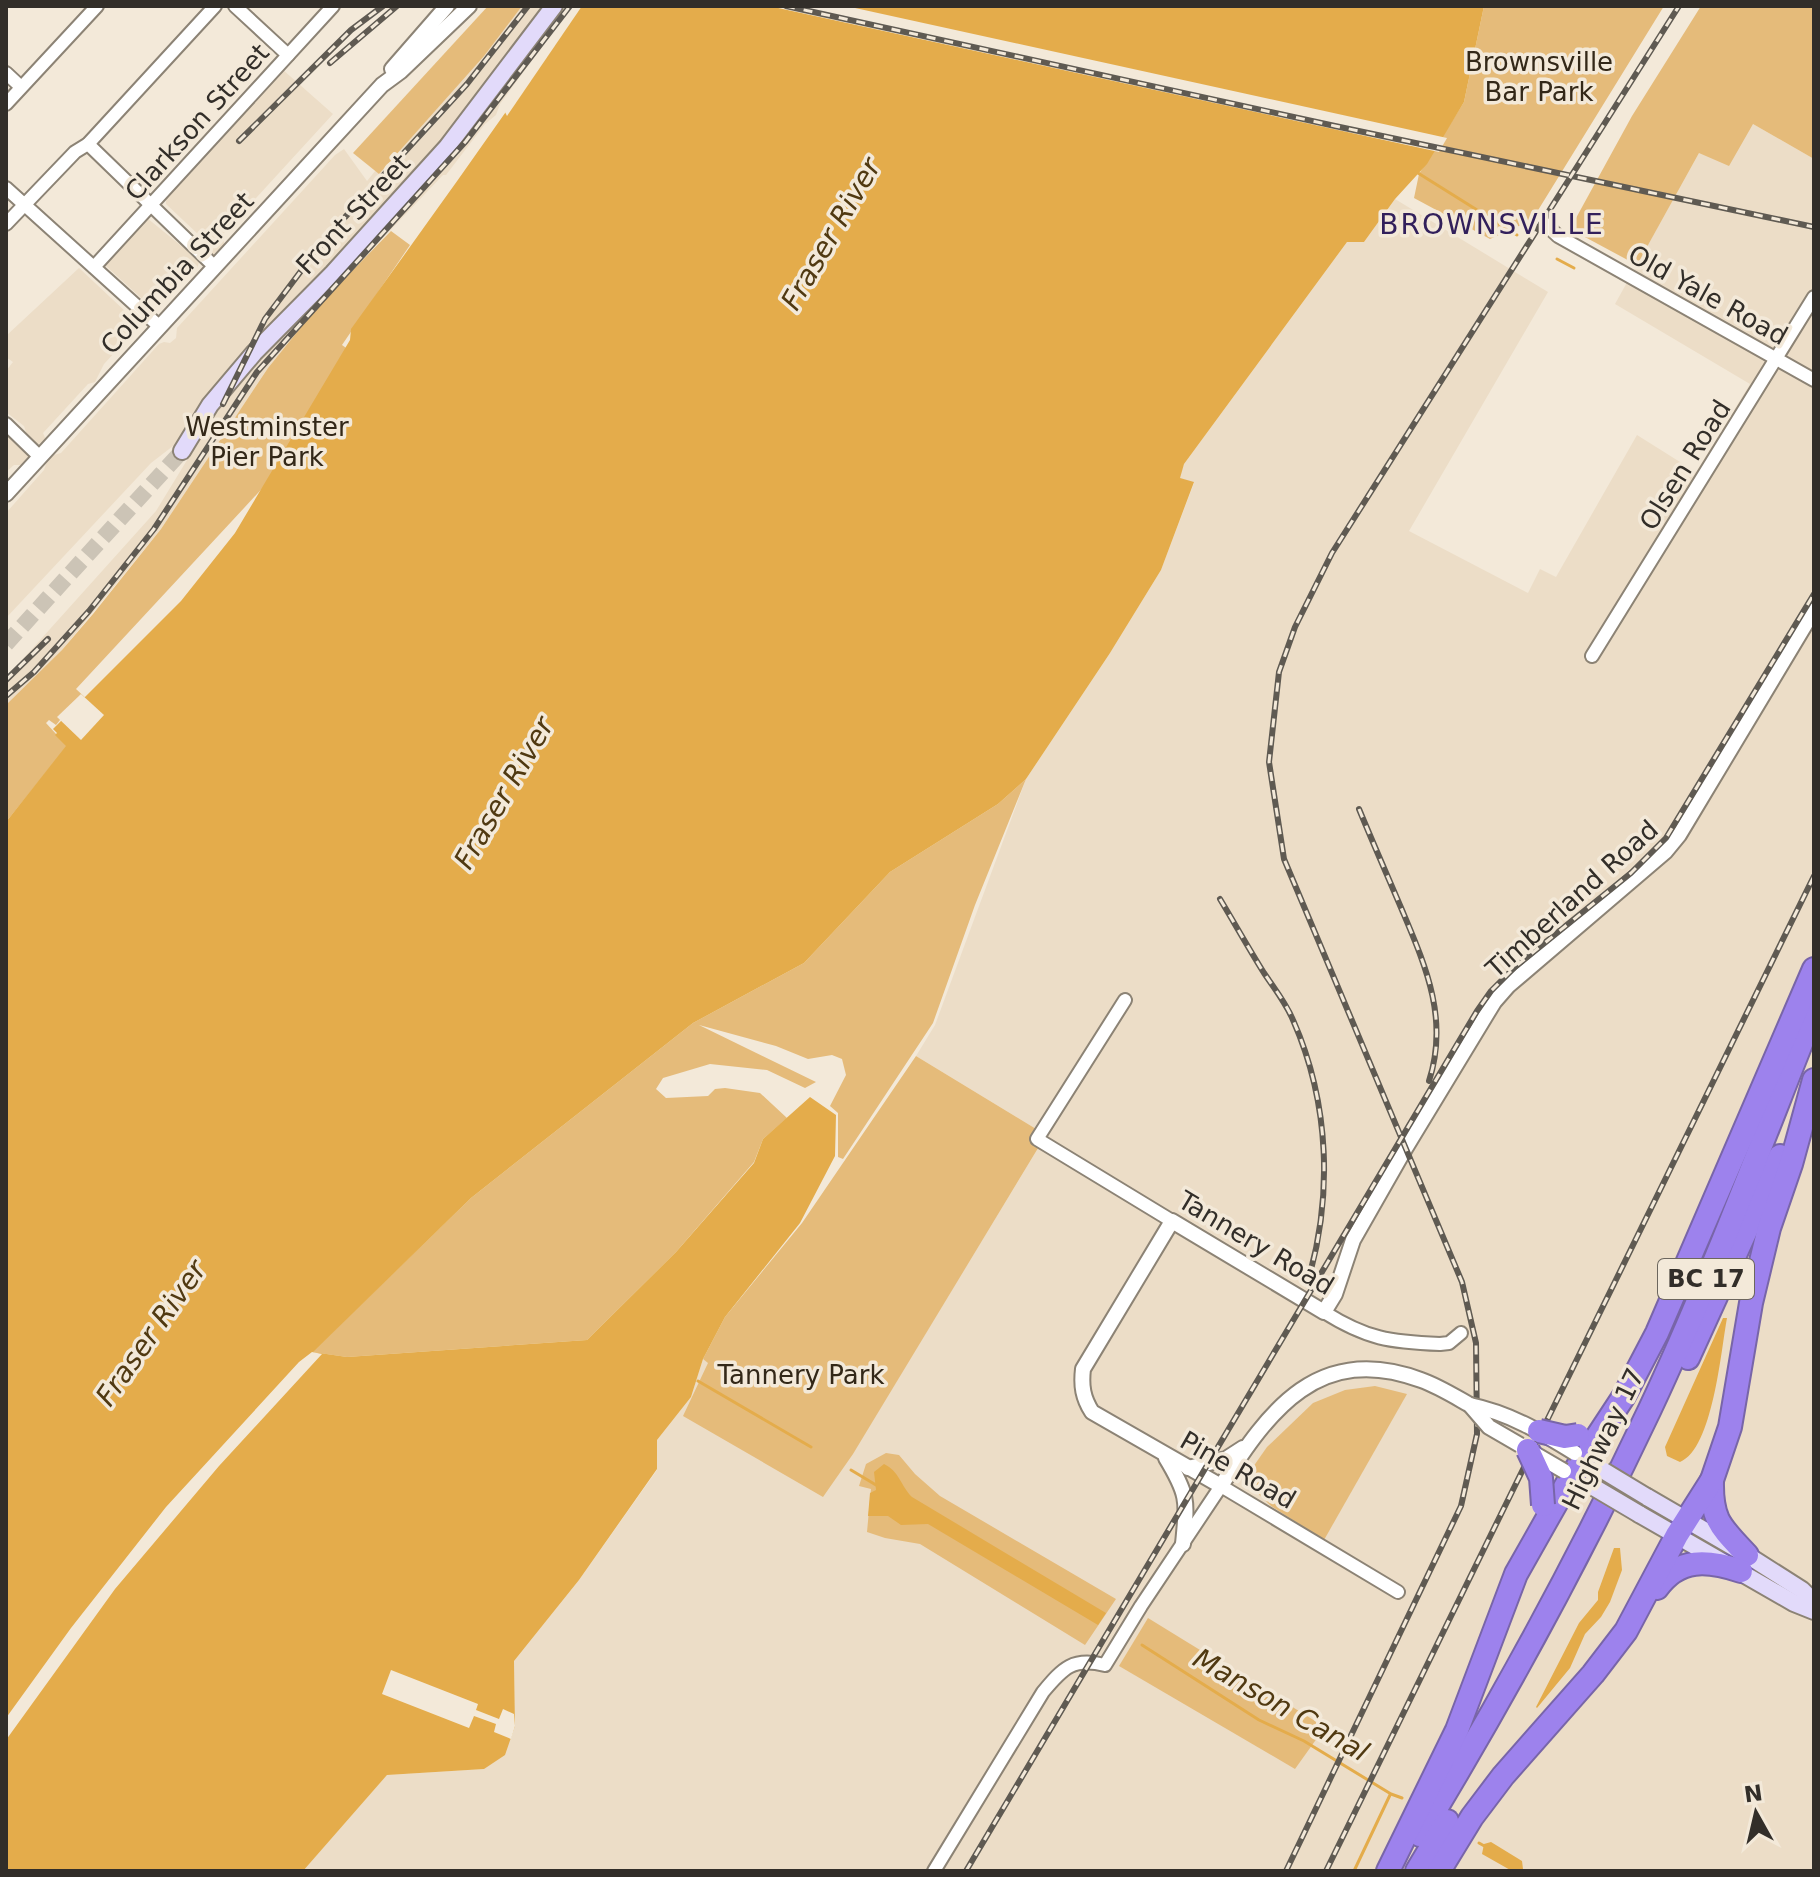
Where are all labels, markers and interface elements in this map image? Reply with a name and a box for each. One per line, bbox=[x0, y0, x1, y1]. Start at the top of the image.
street label: Clarkson Street bbox=[119, 38, 275, 206]
park label: Brownsville Bar Park bbox=[1465, 47, 1613, 107]
street label: Front Street bbox=[290, 148, 416, 280]
water label: Fraser River bbox=[774, 151, 888, 316]
street label: Columbia Street bbox=[94, 186, 260, 360]
district label: BROWNSVILLE bbox=[1379, 208, 1605, 241]
street label: Old Yale Road bbox=[1623, 239, 1793, 351]
street label: Olsen Road bbox=[1633, 395, 1737, 535]
park label: Westminster Pier Park bbox=[185, 412, 349, 472]
water label: Fraser River bbox=[447, 710, 561, 875]
street label: Timberland Road bbox=[1479, 814, 1664, 985]
street label: Tannery Road bbox=[1172, 1184, 1339, 1301]
water label: Fraser River bbox=[89, 1253, 214, 1412]
road number: BC 17 bbox=[1658, 1259, 1754, 1299]
park label: Tannery Park bbox=[717, 1360, 885, 1390]
street label: Highway 17 bbox=[1556, 1363, 1650, 1515]
street label: Pine Road bbox=[1175, 1425, 1301, 1515]
water label: Manson Canal bbox=[1188, 1642, 1375, 1769]
north arrow bbox=[1716, 1773, 1796, 1853]
text: N bbox=[1742, 1780, 1764, 1807]

